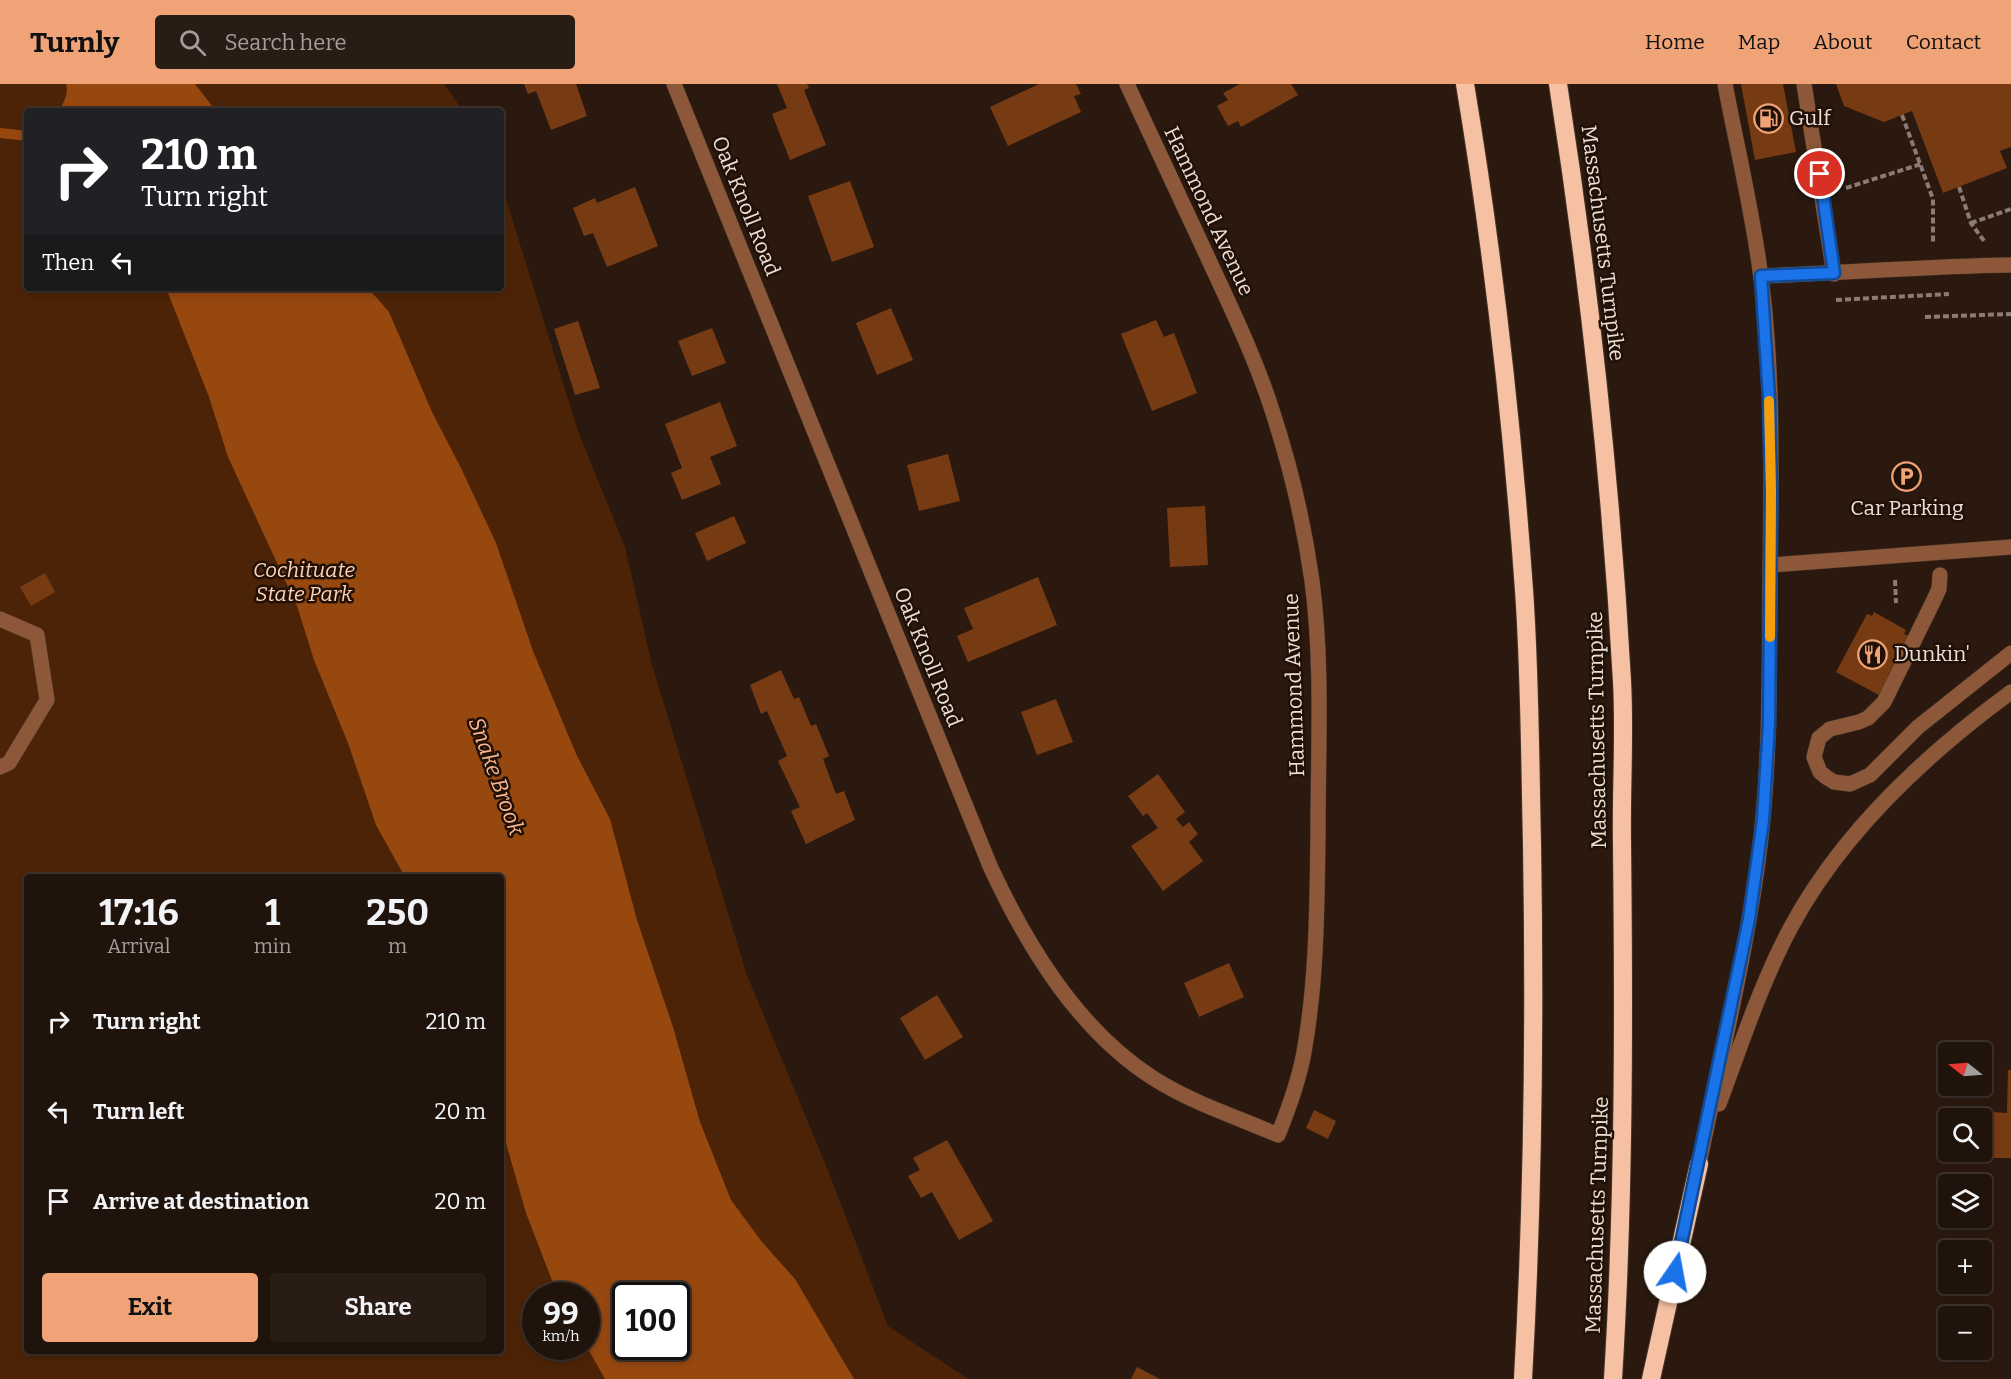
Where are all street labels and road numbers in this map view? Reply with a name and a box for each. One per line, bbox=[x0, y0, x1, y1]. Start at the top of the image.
street label: Hammond Avenue bbox=[1158, 122, 1260, 300]
street label: Massachusetts Turnpike bbox=[1576, 124, 1630, 362]
street label: Oak Knoll Road bbox=[706, 132, 786, 280]
street label: Oak Knoll Road bbox=[888, 583, 968, 731]
street label: Hammond Avenue bbox=[1278, 593, 1310, 777]
street label: Massachusetts Turnpike bbox=[1582, 611, 1612, 849]
street label: Massachusetts Turnpike bbox=[1580, 1096, 1614, 1334]

